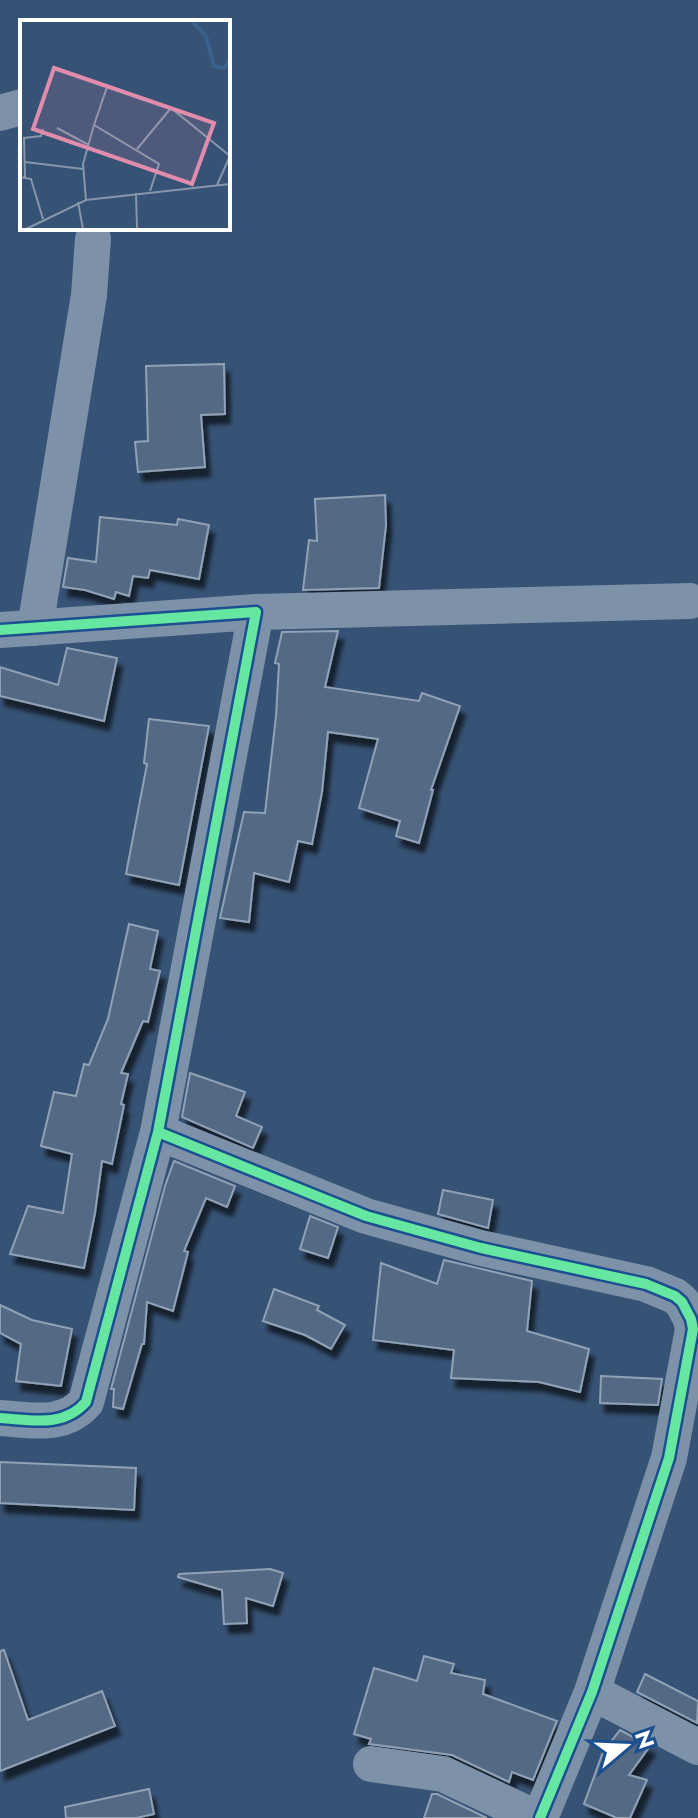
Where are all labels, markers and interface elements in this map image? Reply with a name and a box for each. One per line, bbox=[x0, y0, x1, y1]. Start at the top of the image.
inset map bbox=[20, 20, 230, 230]
north arrow bbox=[586, 1706, 666, 1786]
text: N bbox=[627, 1726, 663, 1753]

